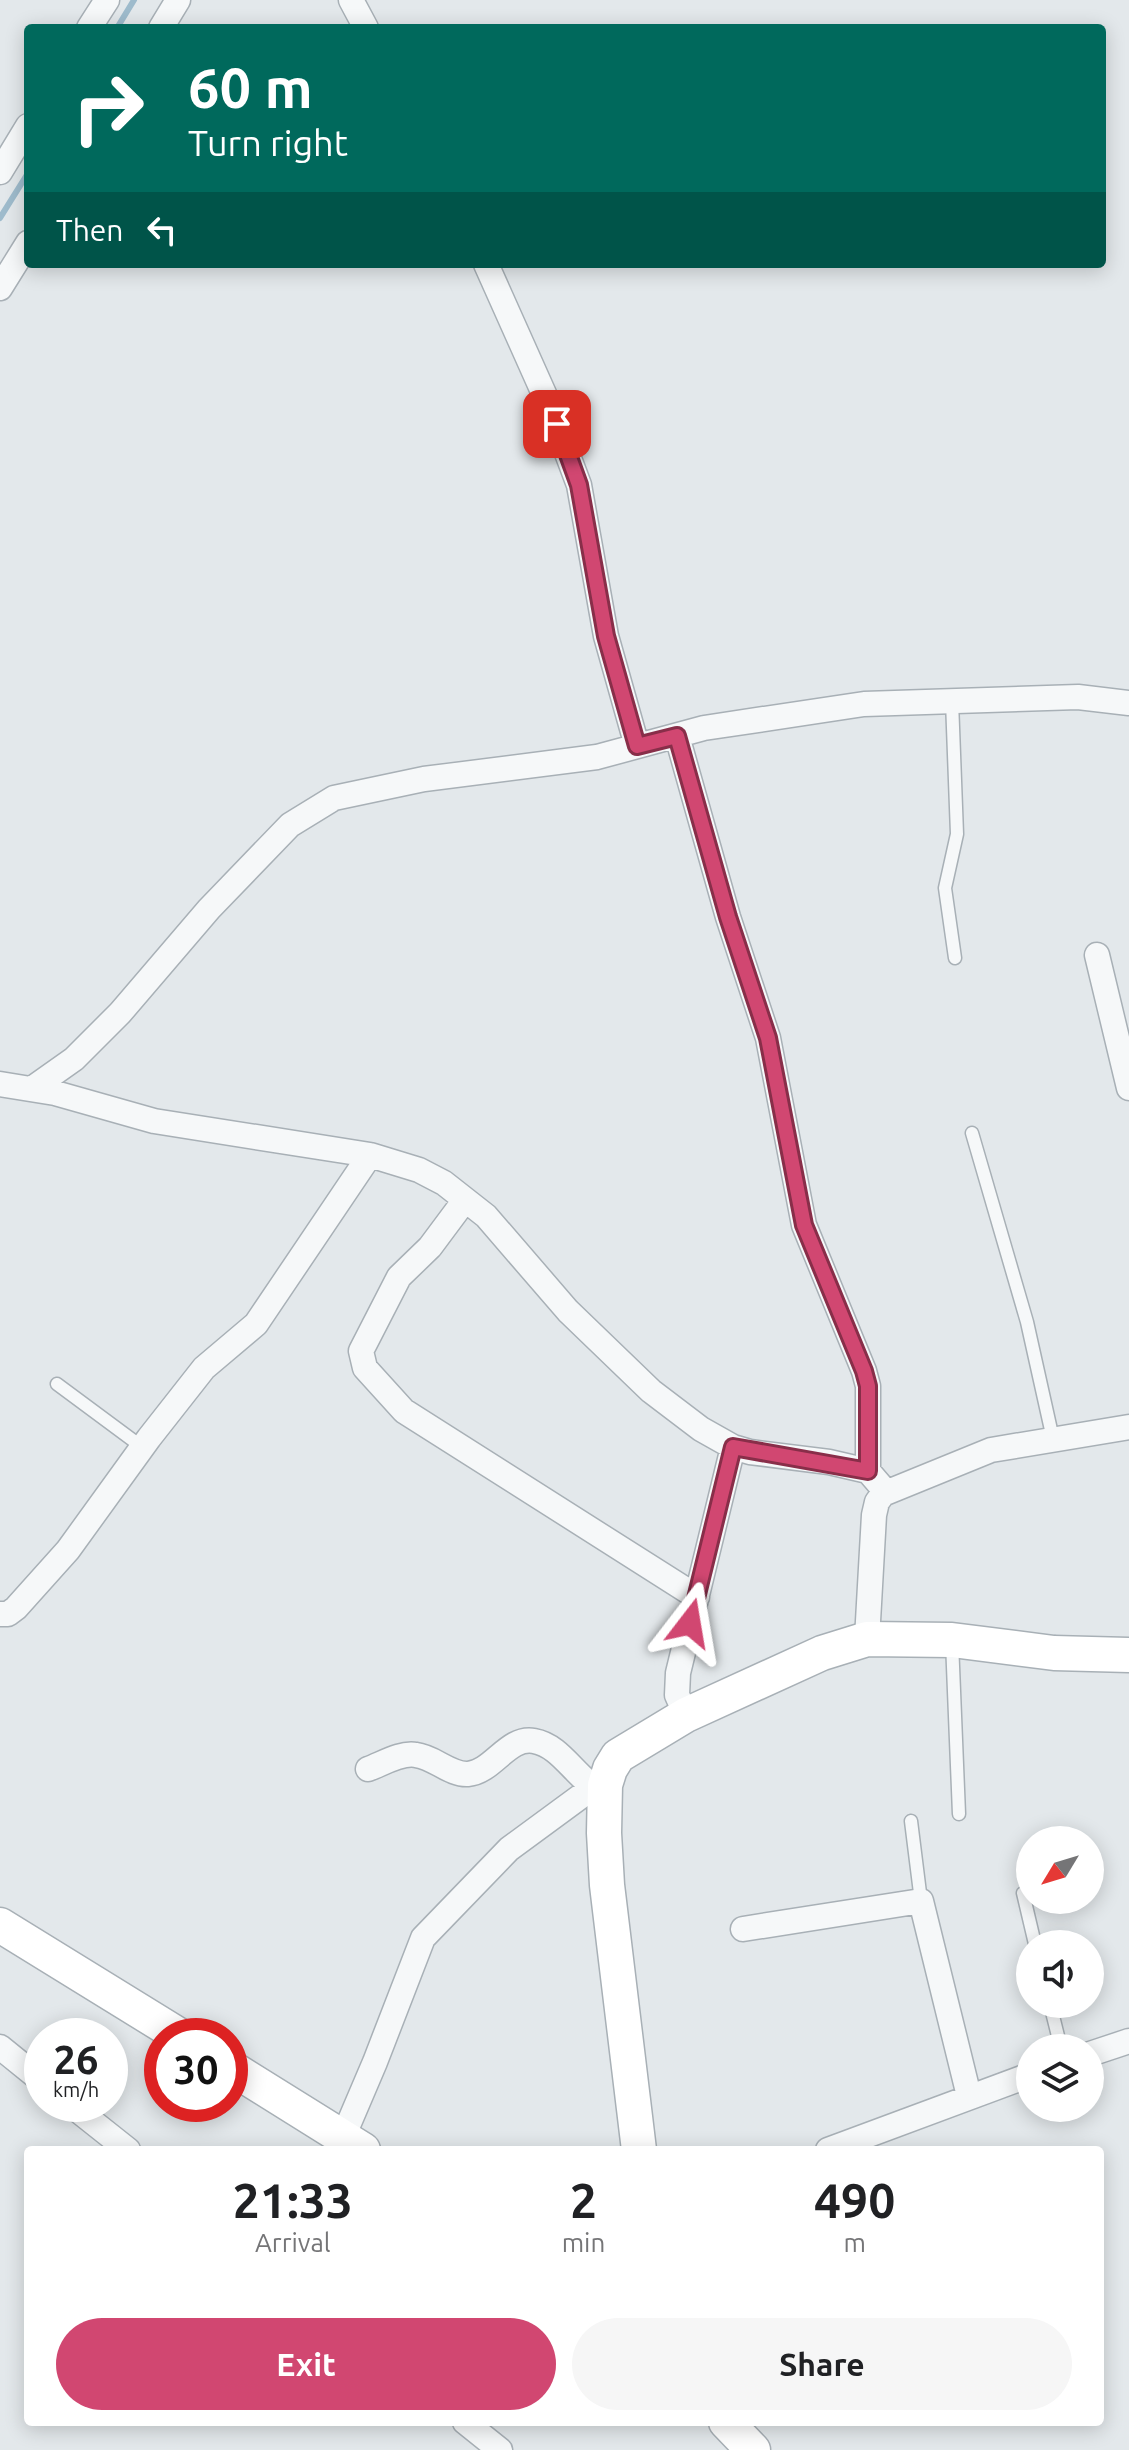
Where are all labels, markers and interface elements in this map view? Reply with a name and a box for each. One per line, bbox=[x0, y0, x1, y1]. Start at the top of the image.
icon: right bbox=[56, 56, 160, 160]
text: 60 m bbox=[188, 56, 313, 119]
text: Turn right bbox=[188, 122, 348, 163]
icon: left bbox=[140, 208, 184, 252]
text: Then bbox=[56, 213, 124, 247]
pin bbox=[523, 390, 591, 458]
icon: arrive bbox=[535, 402, 579, 446]
position arrow bbox=[648, 1581, 732, 1665]
north arrow bbox=[1016, 1826, 1104, 1914]
map controls bbox=[1016, 1826, 1104, 2122]
button: sound bbox=[1016, 1930, 1104, 2018]
speed limit sign: 30 bbox=[144, 2018, 248, 2122]
button: layers bbox=[1016, 2034, 1104, 2122]
text: 26 bbox=[53, 2037, 99, 2082]
text: km/h bbox=[53, 2078, 99, 2101]
text: 21:33 bbox=[233, 2173, 353, 2227]
text: 2 bbox=[570, 2173, 597, 2227]
text: 490 bbox=[814, 2173, 895, 2227]
text: Arrival bbox=[255, 2228, 331, 2257]
text: min bbox=[562, 2228, 605, 2257]
text: m bbox=[843, 2228, 866, 2257]
button: Exit bbox=[56, 2318, 556, 2410]
button: Share bbox=[572, 2318, 1072, 2410]

